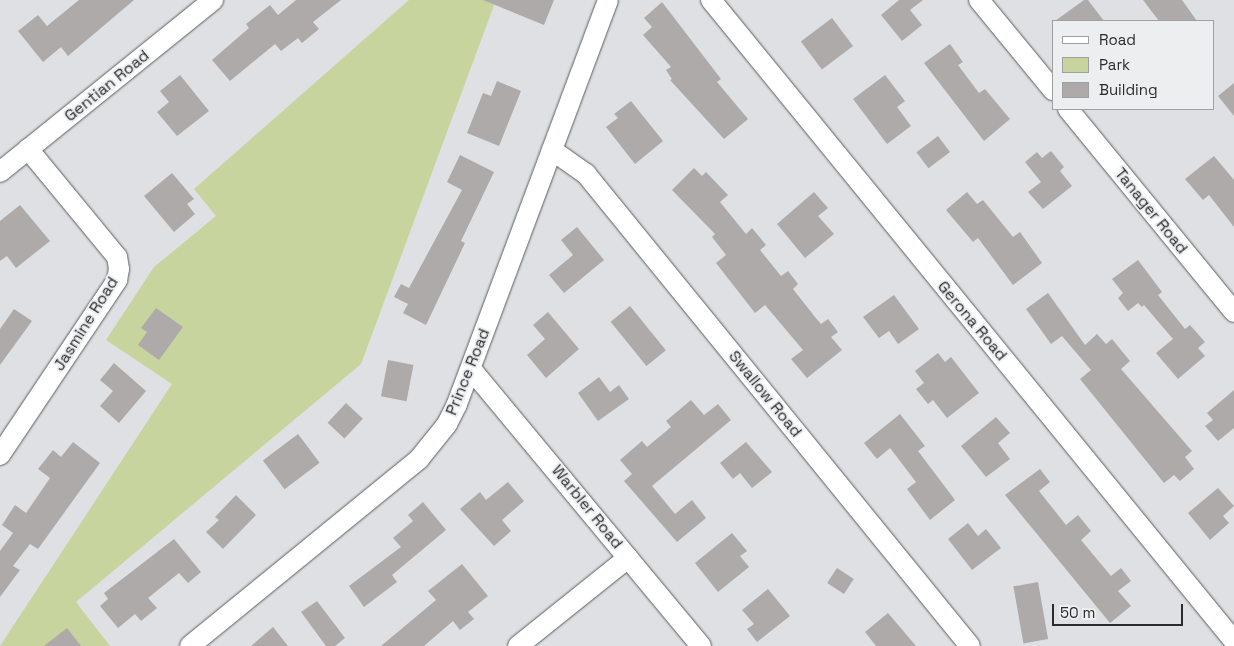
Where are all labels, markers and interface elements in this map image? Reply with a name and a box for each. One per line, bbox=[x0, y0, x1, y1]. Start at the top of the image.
legend bbox=[1052, 20, 1214, 110]
text: Road bbox=[1099, 30, 1136, 49]
street label: Gentian Road bbox=[61, 46, 153, 126]
text: Park bbox=[1099, 55, 1130, 74]
text: Building bbox=[1099, 80, 1158, 99]
street label: Tanager Road bbox=[1110, 164, 1192, 258]
street label: Jasmine Road bbox=[50, 274, 122, 374]
street label: Gerona Road bbox=[933, 277, 1011, 365]
street label: Prince Road bbox=[442, 326, 494, 418]
street label: Swallow Road bbox=[724, 347, 806, 441]
street label: Warbler Road bbox=[547, 461, 627, 553]
scale bar bbox=[1054, 594, 1185, 626]
text: 50 m bbox=[1060, 603, 1095, 622]

